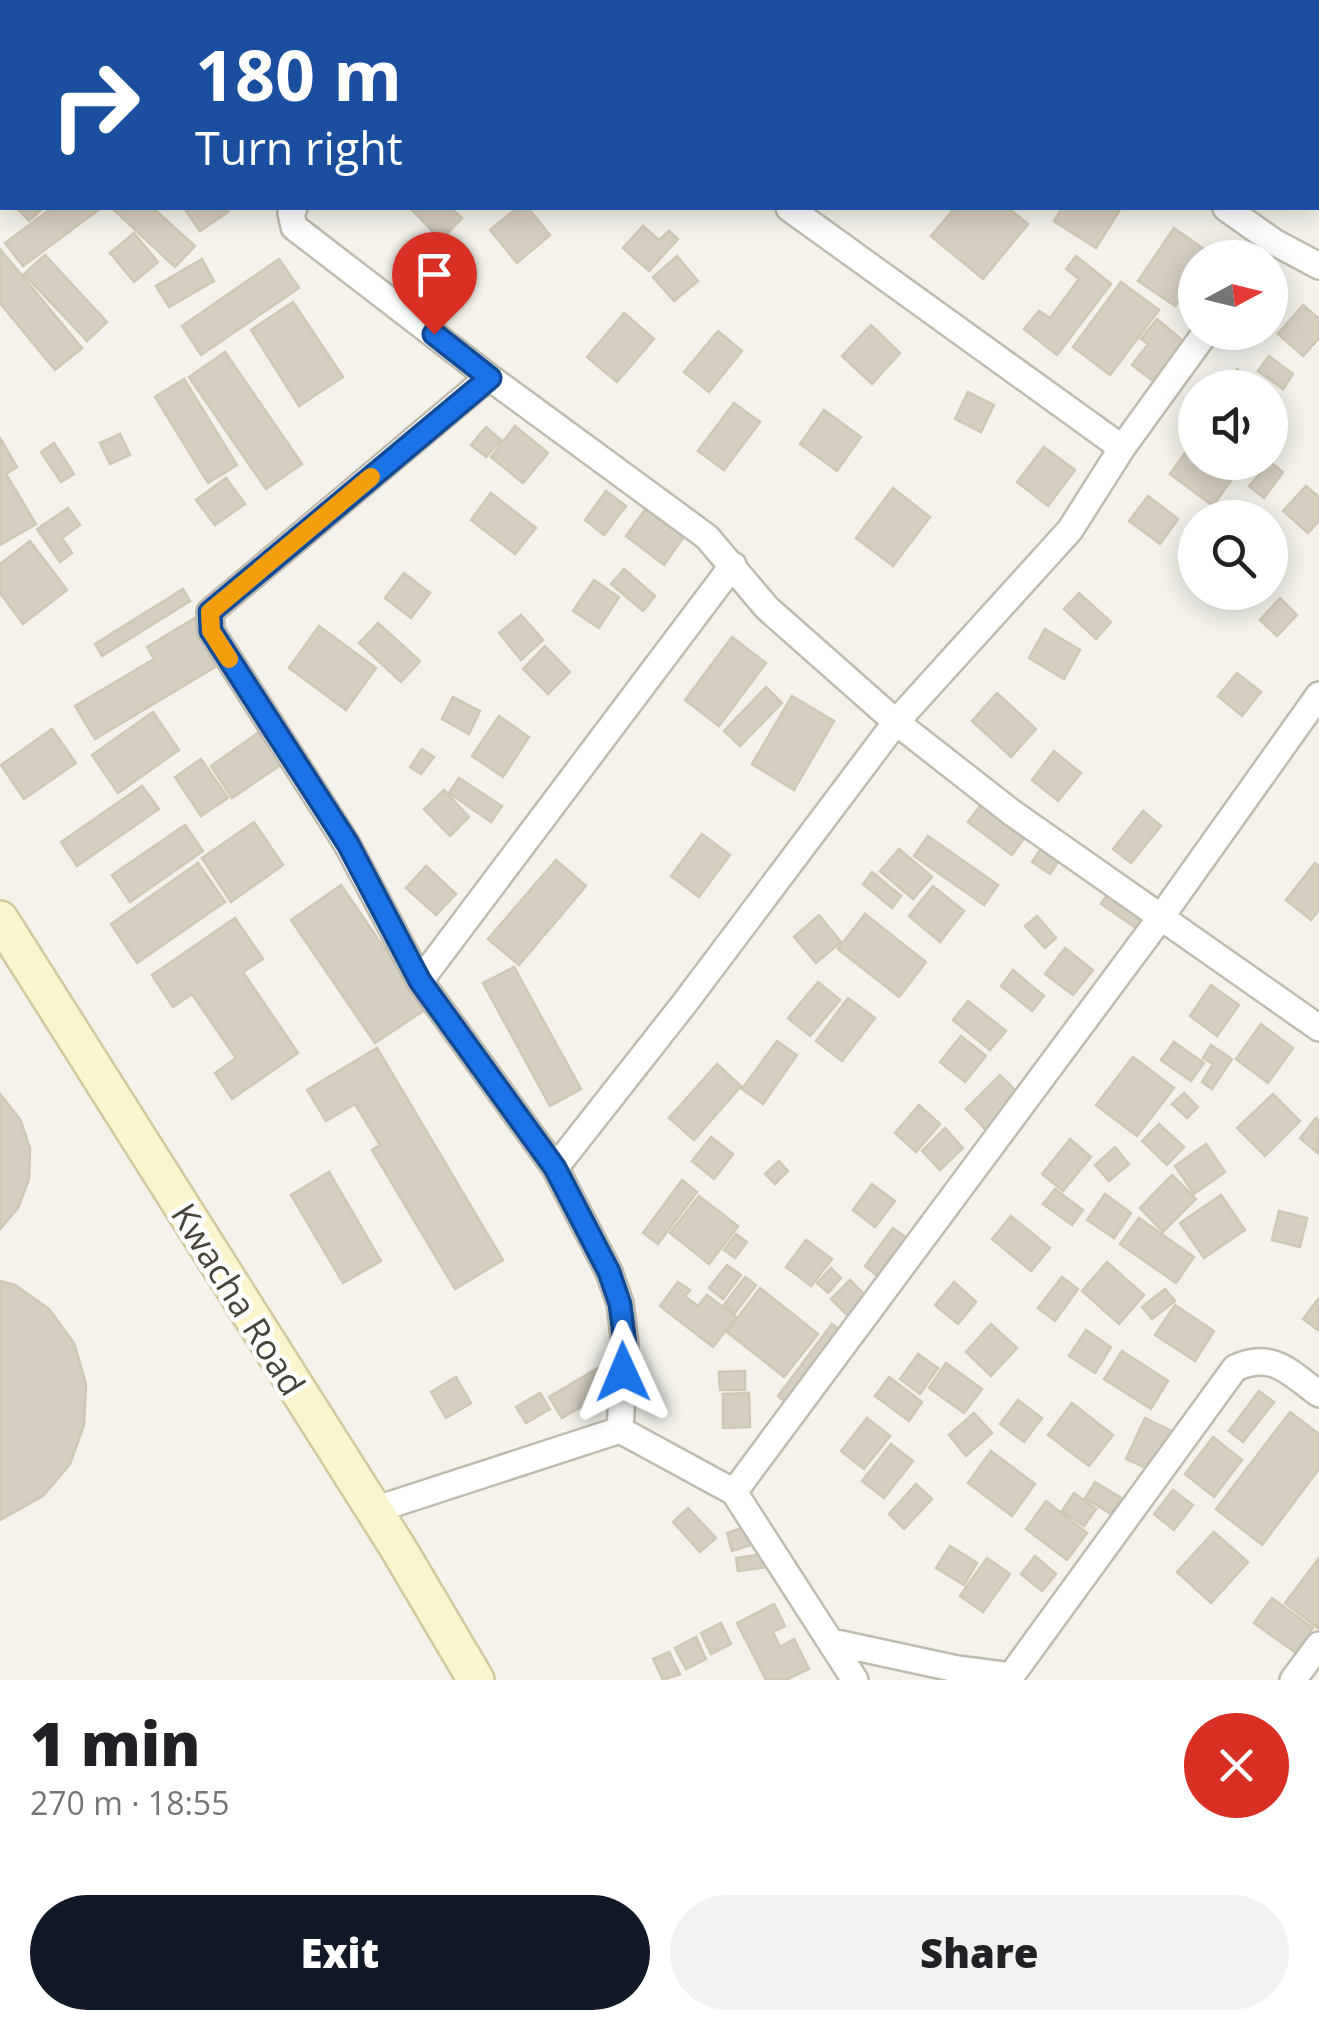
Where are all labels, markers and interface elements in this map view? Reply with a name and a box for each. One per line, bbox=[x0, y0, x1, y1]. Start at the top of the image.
text: 180 m bbox=[195, 26, 402, 122]
icon: right bbox=[30, 40, 160, 170]
text: Turn right bbox=[195, 117, 403, 178]
pin bbox=[392, 232, 477, 335]
north arrow bbox=[1178, 240, 1288, 350]
map controls bbox=[1178, 240, 1288, 610]
icon: arrive bbox=[407, 247, 462, 302]
button: sound bbox=[1178, 370, 1288, 480]
button: search bbox=[1178, 500, 1288, 610]
street label: Kwacha Road bbox=[161, 1194, 317, 1404]
position arrow bbox=[571, 1320, 675, 1424]
text: 1 min bbox=[30, 1702, 200, 1784]
button: close bbox=[1184, 1713, 1289, 1818]
text: 270 m · 18:55 bbox=[30, 1781, 229, 1824]
button: Exit bbox=[30, 1895, 650, 2010]
button: Share bbox=[670, 1895, 1289, 2010]

